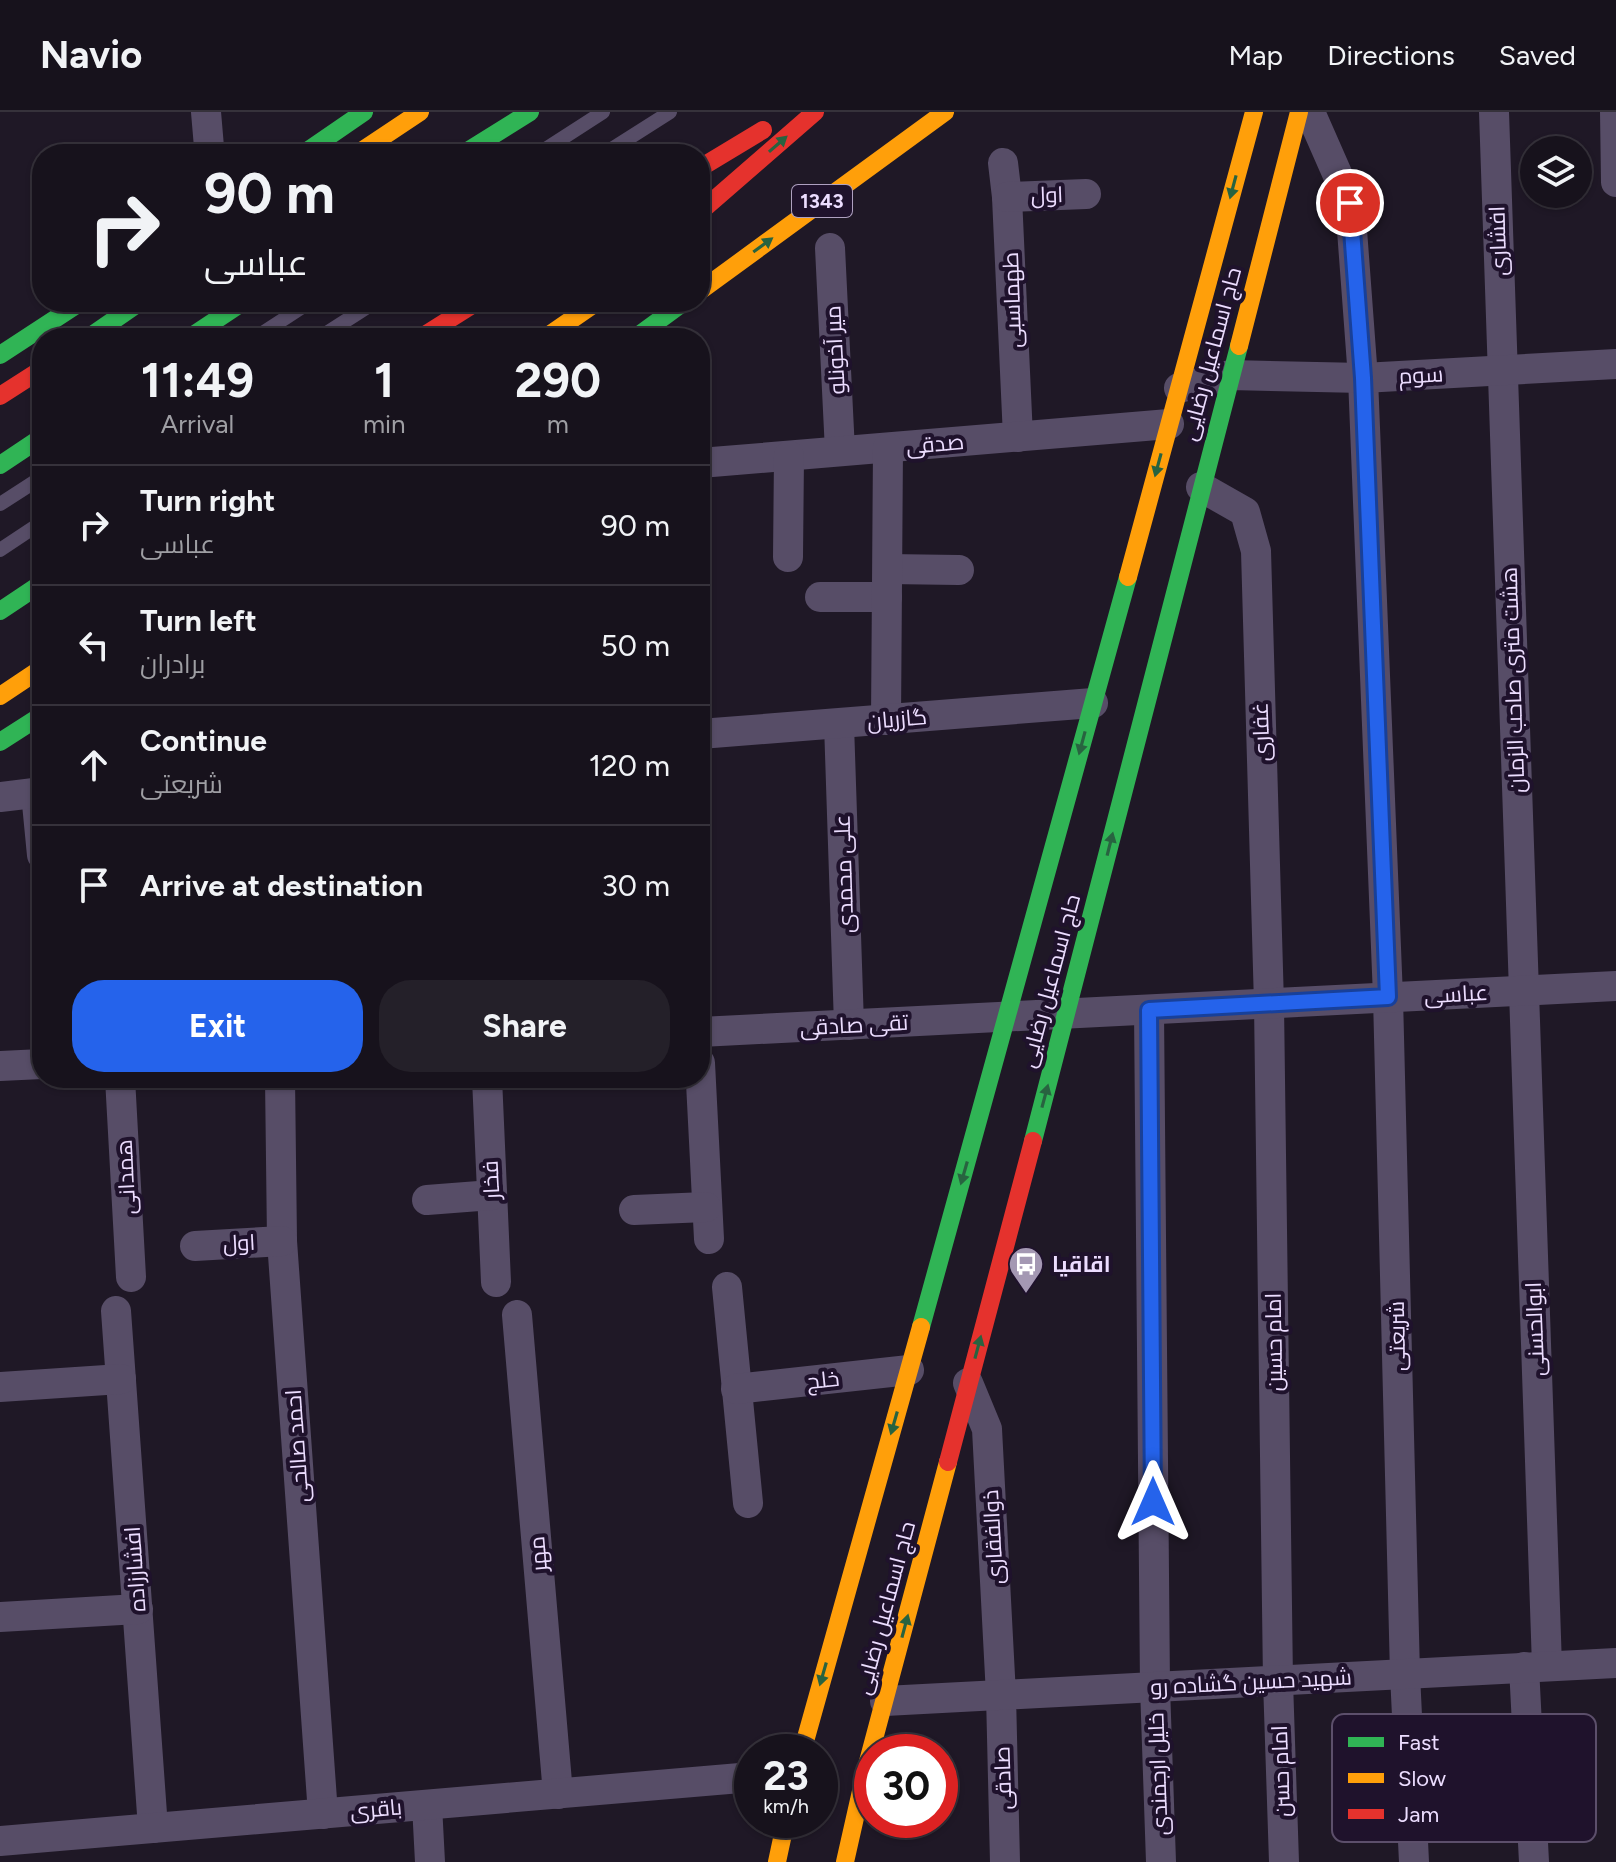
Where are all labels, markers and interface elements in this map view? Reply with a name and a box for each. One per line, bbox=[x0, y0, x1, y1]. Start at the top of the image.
text: Navio bbox=[40, 32, 142, 78]
text: Map bbox=[1229, 38, 1283, 72]
text: Directions bbox=[1327, 38, 1455, 72]
text: Saved bbox=[1499, 38, 1576, 72]
one-way arrow bbox=[769, 135, 788, 153]
map controls bbox=[1520, 136, 1592, 208]
button: layers bbox=[1520, 136, 1592, 208]
text: 90 m bbox=[204, 160, 335, 227]
pin bbox=[1316, 169, 1384, 237]
one-way arrow bbox=[1227, 175, 1239, 200]
icon: right bbox=[72, 176, 176, 280]
street label: اول bbox=[1030, 181, 1064, 209]
icon: arrive bbox=[1328, 181, 1372, 225]
road number: 1343 bbox=[792, 185, 852, 217]
street label: افشاری bbox=[1483, 205, 1513, 277]
one-way arrow bbox=[753, 237, 773, 253]
text: عباسی bbox=[204, 241, 308, 284]
street label: طهماسبی bbox=[997, 251, 1027, 349]
street label: حاج اسماعیل رضایی bbox=[1175, 264, 1248, 444]
street label: میر آخونلو bbox=[819, 305, 851, 395]
text: 11:49 bbox=[141, 351, 254, 409]
text: 1 bbox=[374, 351, 394, 409]
text: 290 bbox=[514, 351, 601, 409]
street label: سوم bbox=[1398, 360, 1444, 392]
text: Arrival bbox=[161, 408, 234, 440]
text: min bbox=[363, 408, 406, 440]
text: m bbox=[547, 408, 569, 440]
street label: صدقی bbox=[905, 428, 965, 460]
one-way arrow bbox=[1151, 453, 1163, 478]
text: Turn right bbox=[140, 482, 275, 519]
icon: right bbox=[72, 503, 116, 547]
text: 90 m bbox=[601, 507, 670, 544]
text: عباسی bbox=[140, 528, 215, 560]
street label: هشت متری صاحب الزمان bbox=[1496, 567, 1530, 793]
text: Turn left bbox=[140, 602, 257, 639]
icon: left bbox=[72, 623, 116, 667]
text: 50 m bbox=[601, 627, 670, 664]
text: برادران bbox=[140, 648, 205, 680]
street label: غفاری bbox=[1246, 702, 1276, 762]
street label: گازریان bbox=[866, 703, 928, 735]
text: Continue bbox=[140, 722, 267, 759]
one-way arrow bbox=[1076, 731, 1088, 756]
icon: ahead bbox=[72, 743, 116, 787]
text: 120 m bbox=[589, 747, 670, 784]
text: شریعتی bbox=[140, 768, 223, 800]
street label: علی محمدی bbox=[828, 814, 860, 934]
one-way arrow bbox=[1105, 832, 1117, 857]
icon: arrive bbox=[72, 863, 116, 907]
text: Arrive at destination bbox=[140, 867, 423, 904]
text: 30 m bbox=[602, 867, 670, 904]
street label: حاج اسماعیل رضایی bbox=[1014, 891, 1087, 1071]
street label: عباسی bbox=[1424, 979, 1488, 1009]
button: Exit bbox=[72, 980, 363, 1072]
button: Share bbox=[379, 980, 670, 1072]
street label: تقی صادقی bbox=[799, 1009, 909, 1041]
one-way arrow bbox=[1039, 1083, 1052, 1107]
street label: همدانی bbox=[111, 1139, 141, 1215]
street label: فخار bbox=[477, 1160, 506, 1202]
one-way arrow bbox=[957, 1161, 970, 1185]
street label: اول bbox=[222, 1229, 256, 1257]
bus stop icon: اقاقیا bbox=[1007, 1245, 1045, 1295]
place label: اقاقیا bbox=[1052, 1251, 1111, 1278]
street label: ابوالحسنی bbox=[1520, 1281, 1550, 1377]
street label: امام حسین bbox=[1260, 1292, 1290, 1392]
street label: شریعتی bbox=[1383, 1301, 1411, 1371]
one-way arrow bbox=[972, 1334, 984, 1359]
street label: خلج bbox=[805, 1365, 841, 1396]
street label: احمد صالحی bbox=[280, 1388, 314, 1504]
one-way arrow bbox=[887, 1412, 900, 1436]
position arrow bbox=[1111, 1460, 1195, 1544]
street label: ذوالفقاری bbox=[977, 1489, 1009, 1585]
street label: حاج اسماعیل رضایی bbox=[849, 1518, 922, 1698]
street label: افشارزاده bbox=[119, 1525, 151, 1613]
street label: مهر bbox=[523, 1535, 553, 1575]
one-way arrow bbox=[899, 1613, 911, 1638]
one-way arrow bbox=[816, 1662, 829, 1686]
street label: شهید حسین گشاده رو bbox=[1150, 1663, 1352, 1701]
street label: خلیل ارجمندی bbox=[1142, 1712, 1174, 1836]
legend bbox=[1332, 1714, 1596, 1842]
street label: امام حسن bbox=[1266, 1725, 1298, 1817]
text: Fast bbox=[1398, 1729, 1440, 1756]
speed limit sign: 30 bbox=[854, 1734, 958, 1838]
street label: صادقی bbox=[988, 1746, 1018, 1810]
text: 23 bbox=[763, 1752, 809, 1800]
text: Slow bbox=[1398, 1765, 1447, 1792]
street label: باقری bbox=[349, 1793, 403, 1825]
text: km/h bbox=[763, 1794, 809, 1818]
text: Jam bbox=[1398, 1801, 1439, 1828]

